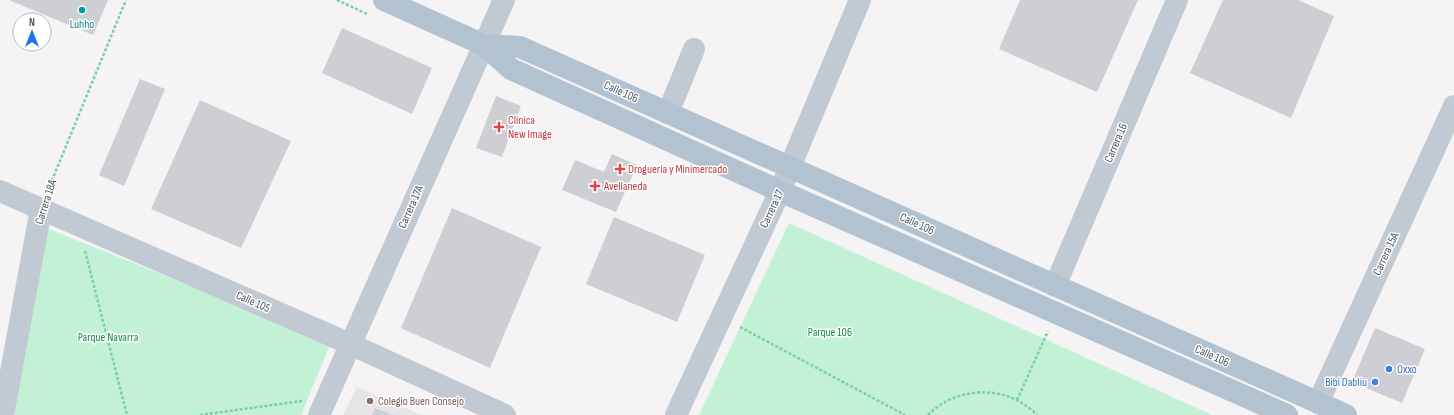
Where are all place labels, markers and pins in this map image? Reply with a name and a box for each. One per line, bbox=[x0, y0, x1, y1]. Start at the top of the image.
marker: Luhho bbox=[77, 5, 87, 15]
place label: Luhho bbox=[70, 17, 94, 32]
place label: Clínica New Image bbox=[508, 113, 552, 142]
marker: Clínica New Image bbox=[493, 121, 505, 133]
place label: Drogueria y Minimercado bbox=[628, 162, 727, 177]
marker: Drogueria y Minimercado bbox=[615, 164, 625, 174]
place label: Avellaneda bbox=[603, 179, 647, 194]
marker: Avellaneda bbox=[589, 180, 601, 192]
place label: Oxxo bbox=[1397, 362, 1417, 377]
marker: Oxxo bbox=[1384, 364, 1394, 374]
place label: Bibi Dabliu bbox=[1325, 375, 1367, 390]
marker: Bibi Dabliu bbox=[1370, 377, 1380, 387]
place label: Colegio Buen Consejo bbox=[378, 394, 464, 409]
marker: Colegio Buen Consejo bbox=[365, 396, 375, 406]

